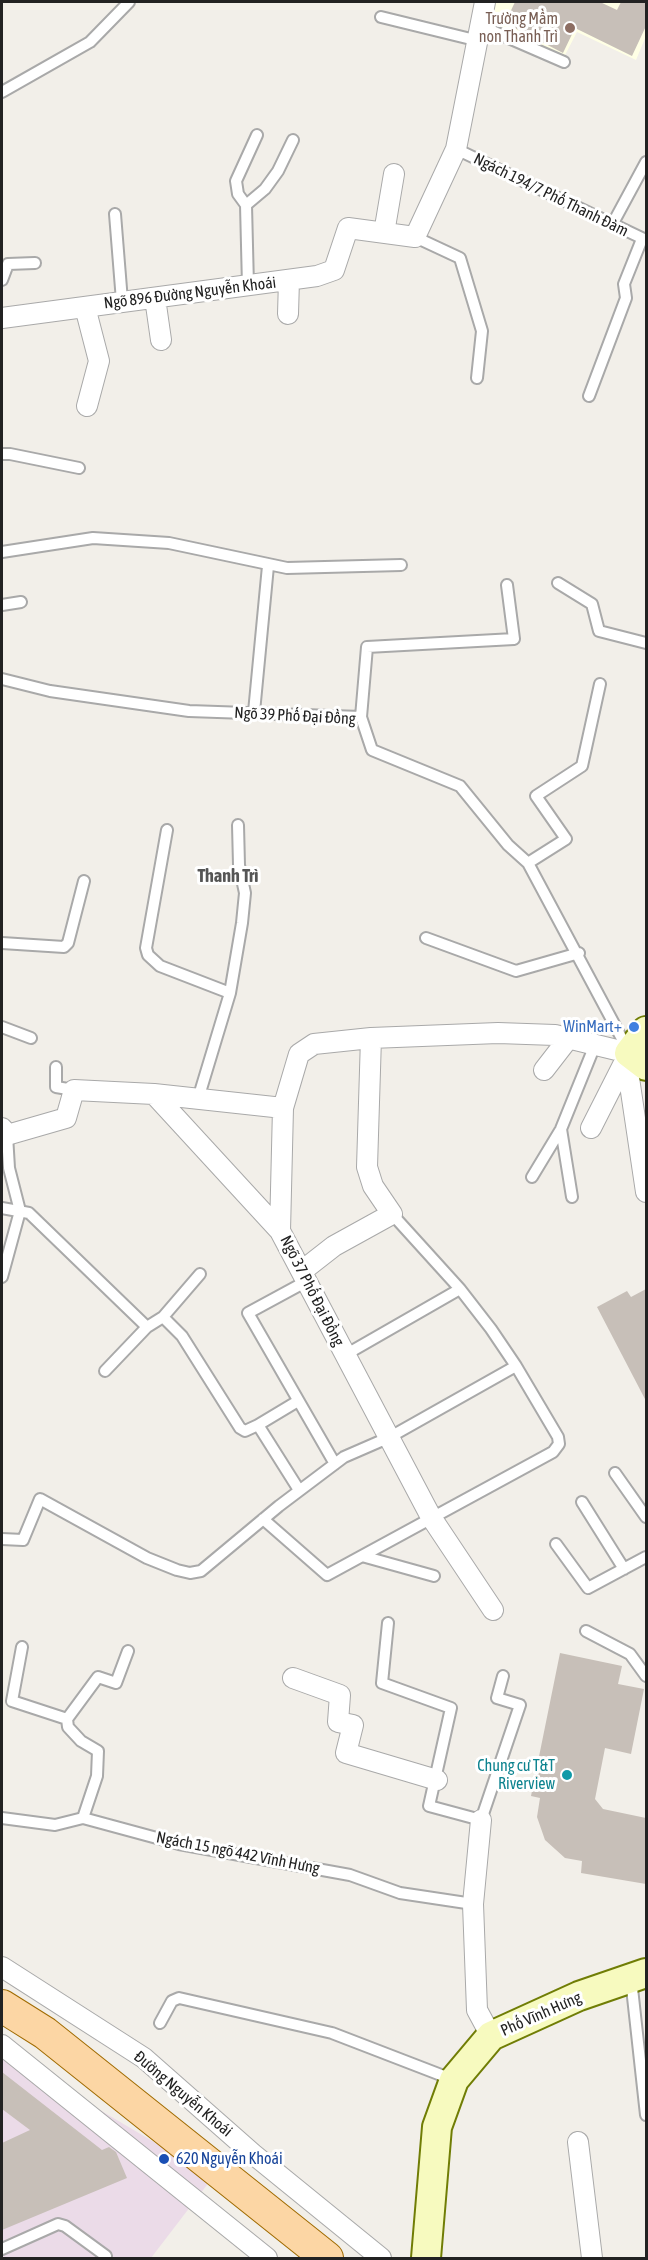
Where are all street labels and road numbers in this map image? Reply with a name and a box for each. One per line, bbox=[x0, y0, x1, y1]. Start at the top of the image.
street label: Ngách 194/7 Phố Thanh Đàm bbox=[470, 149, 632, 241]
street label: Ngõ 896 Đường Nguyễn Khoái bbox=[103, 273, 277, 313]
street label: Ngõ 39 Phố Đại Đồng bbox=[234, 703, 356, 729]
street label: Ngõ 37 Phố Đại Đồng bbox=[276, 1232, 348, 1350]
street label: Ngách 15 ngõ 442 Vĩnh Hưng bbox=[155, 1828, 321, 1878]
street label: Phố Vĩnh Hưng bbox=[498, 1988, 584, 2040]
street label: Đường Nguyễn Khoái bbox=[130, 2047, 236, 2141]

